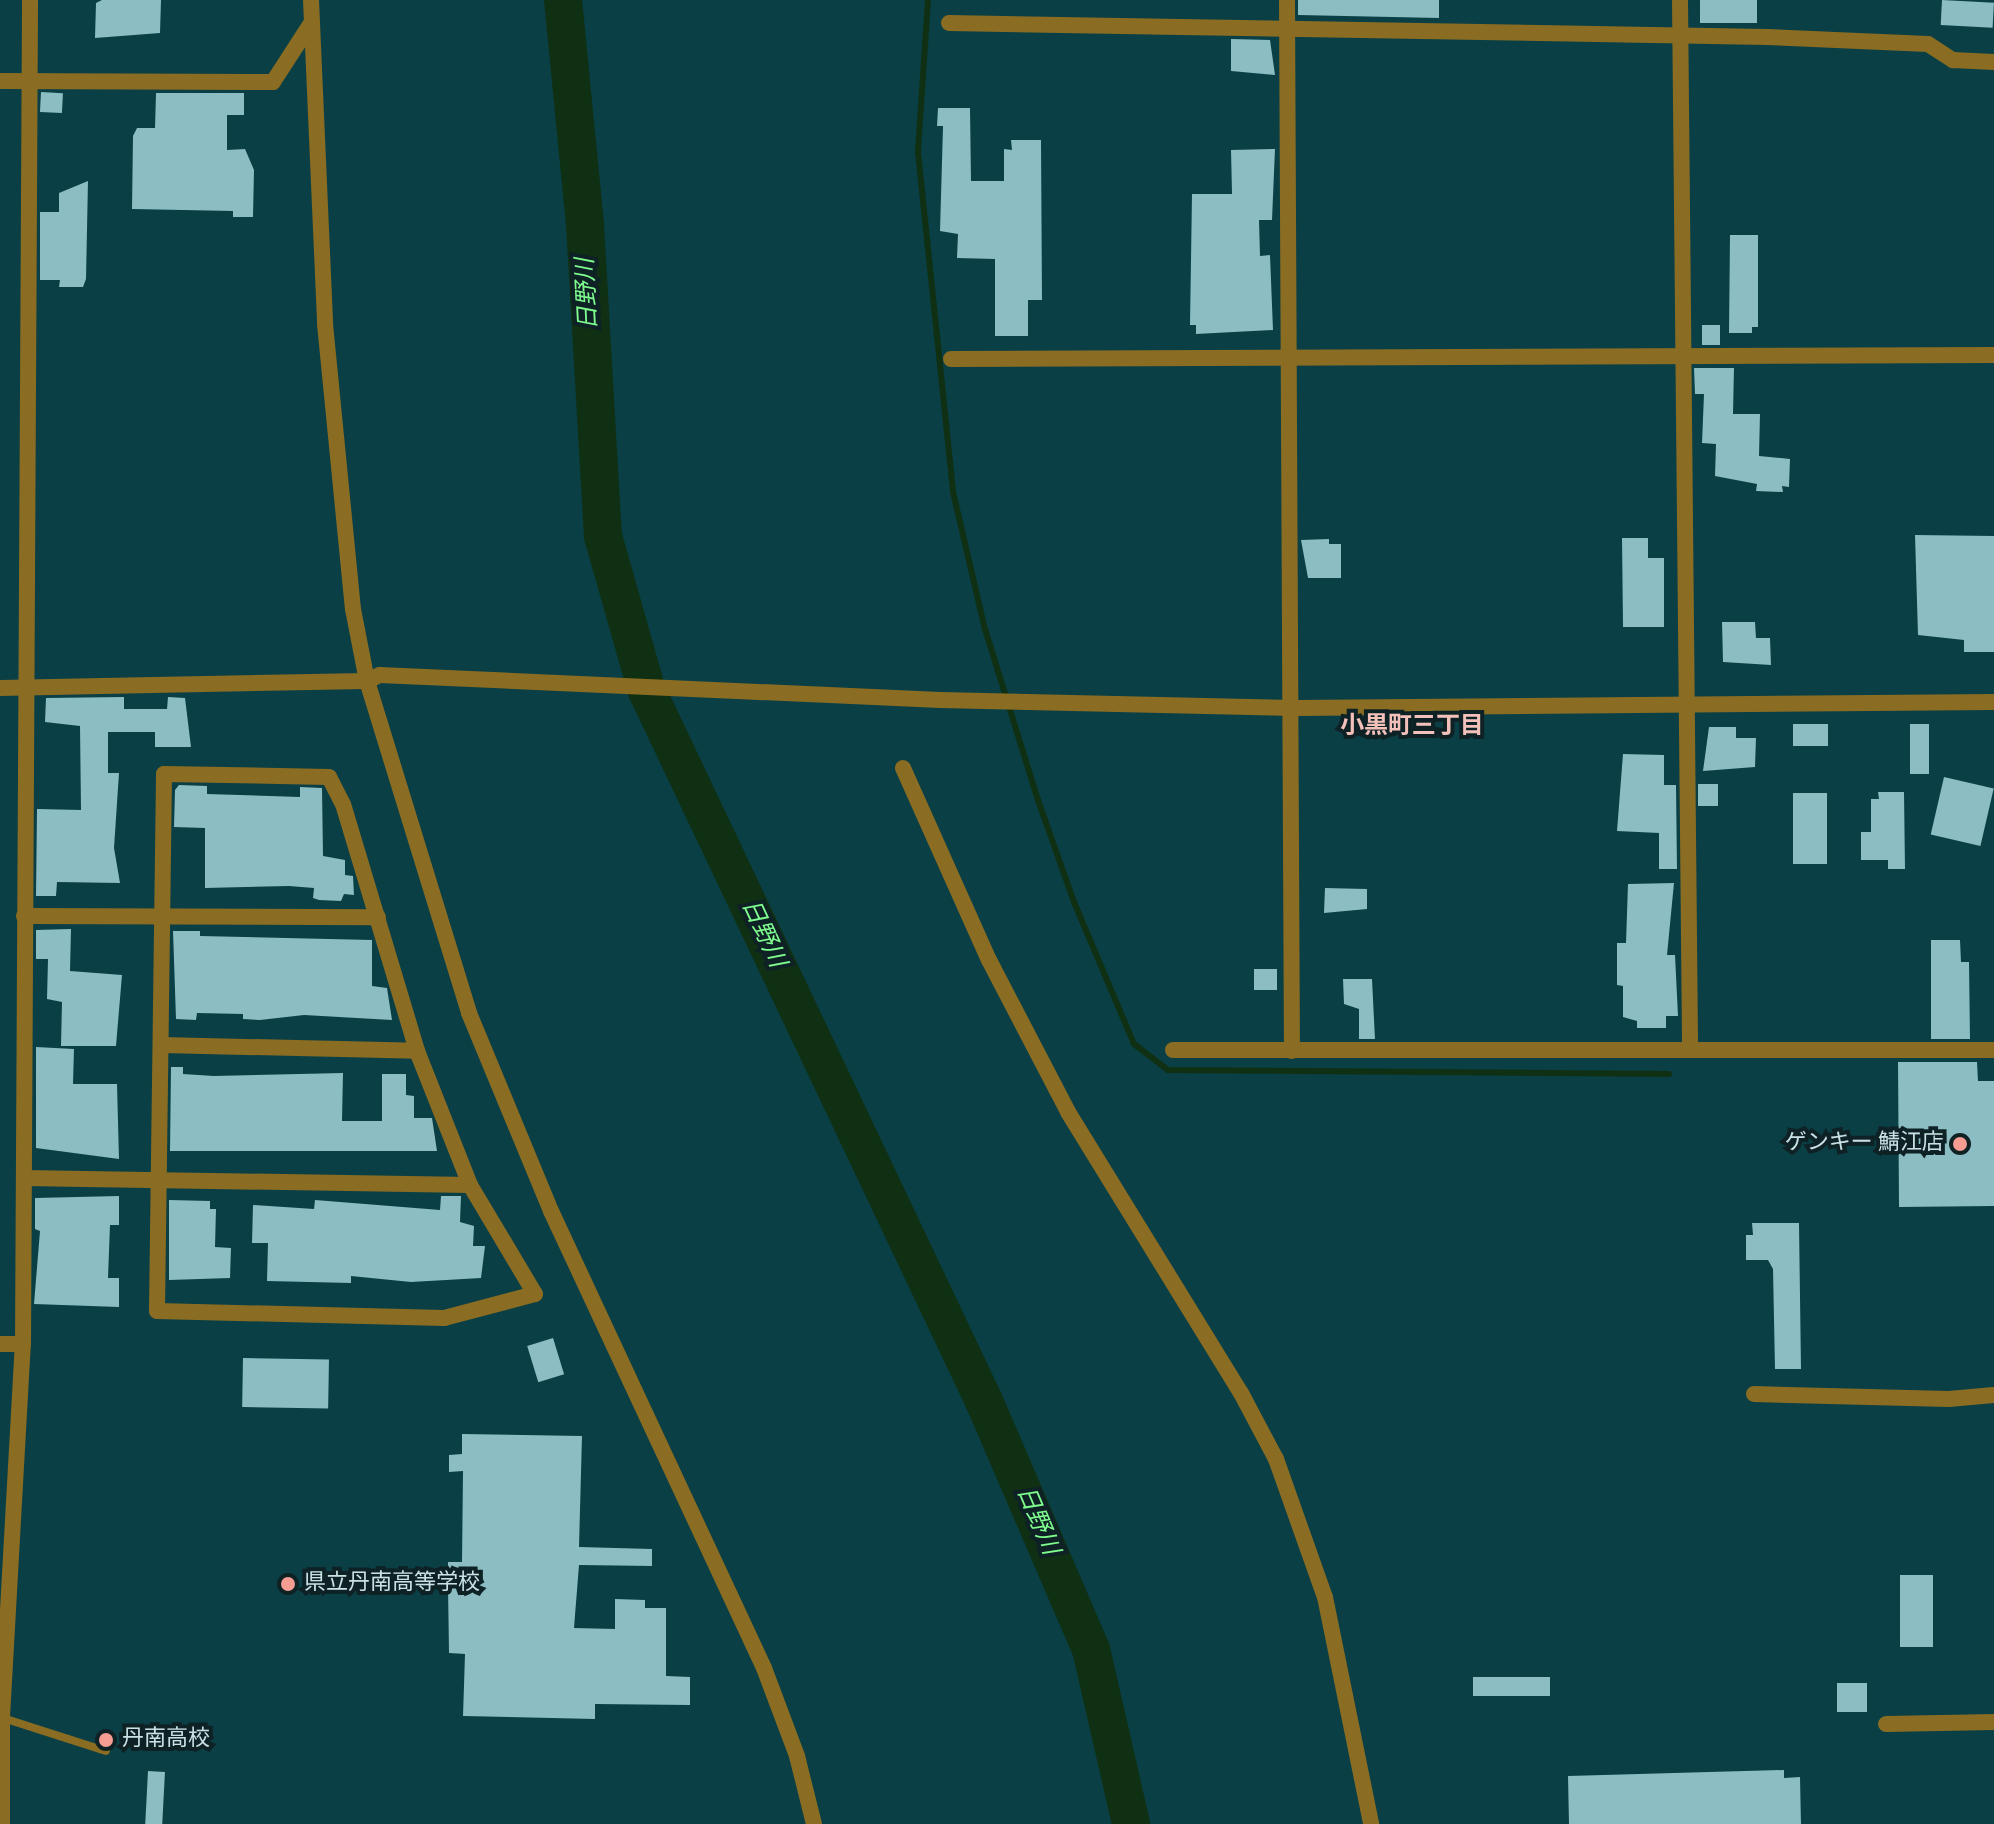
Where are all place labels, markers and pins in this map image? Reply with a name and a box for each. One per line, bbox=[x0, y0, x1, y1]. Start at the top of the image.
place label: ゲンキー 鯖江店 bbox=[1785, 1131, 1944, 1157]
marker: ゲンキー 鯖江店 bbox=[1951, 1135, 1969, 1153]
place label: 県立丹南高等学校 bbox=[304, 1571, 480, 1597]
marker: 県立丹南高等学校 bbox=[279, 1575, 297, 1593]
place label: 丹南高校 bbox=[122, 1727, 210, 1753]
marker: 丹南高校 bbox=[97, 1731, 115, 1749]

